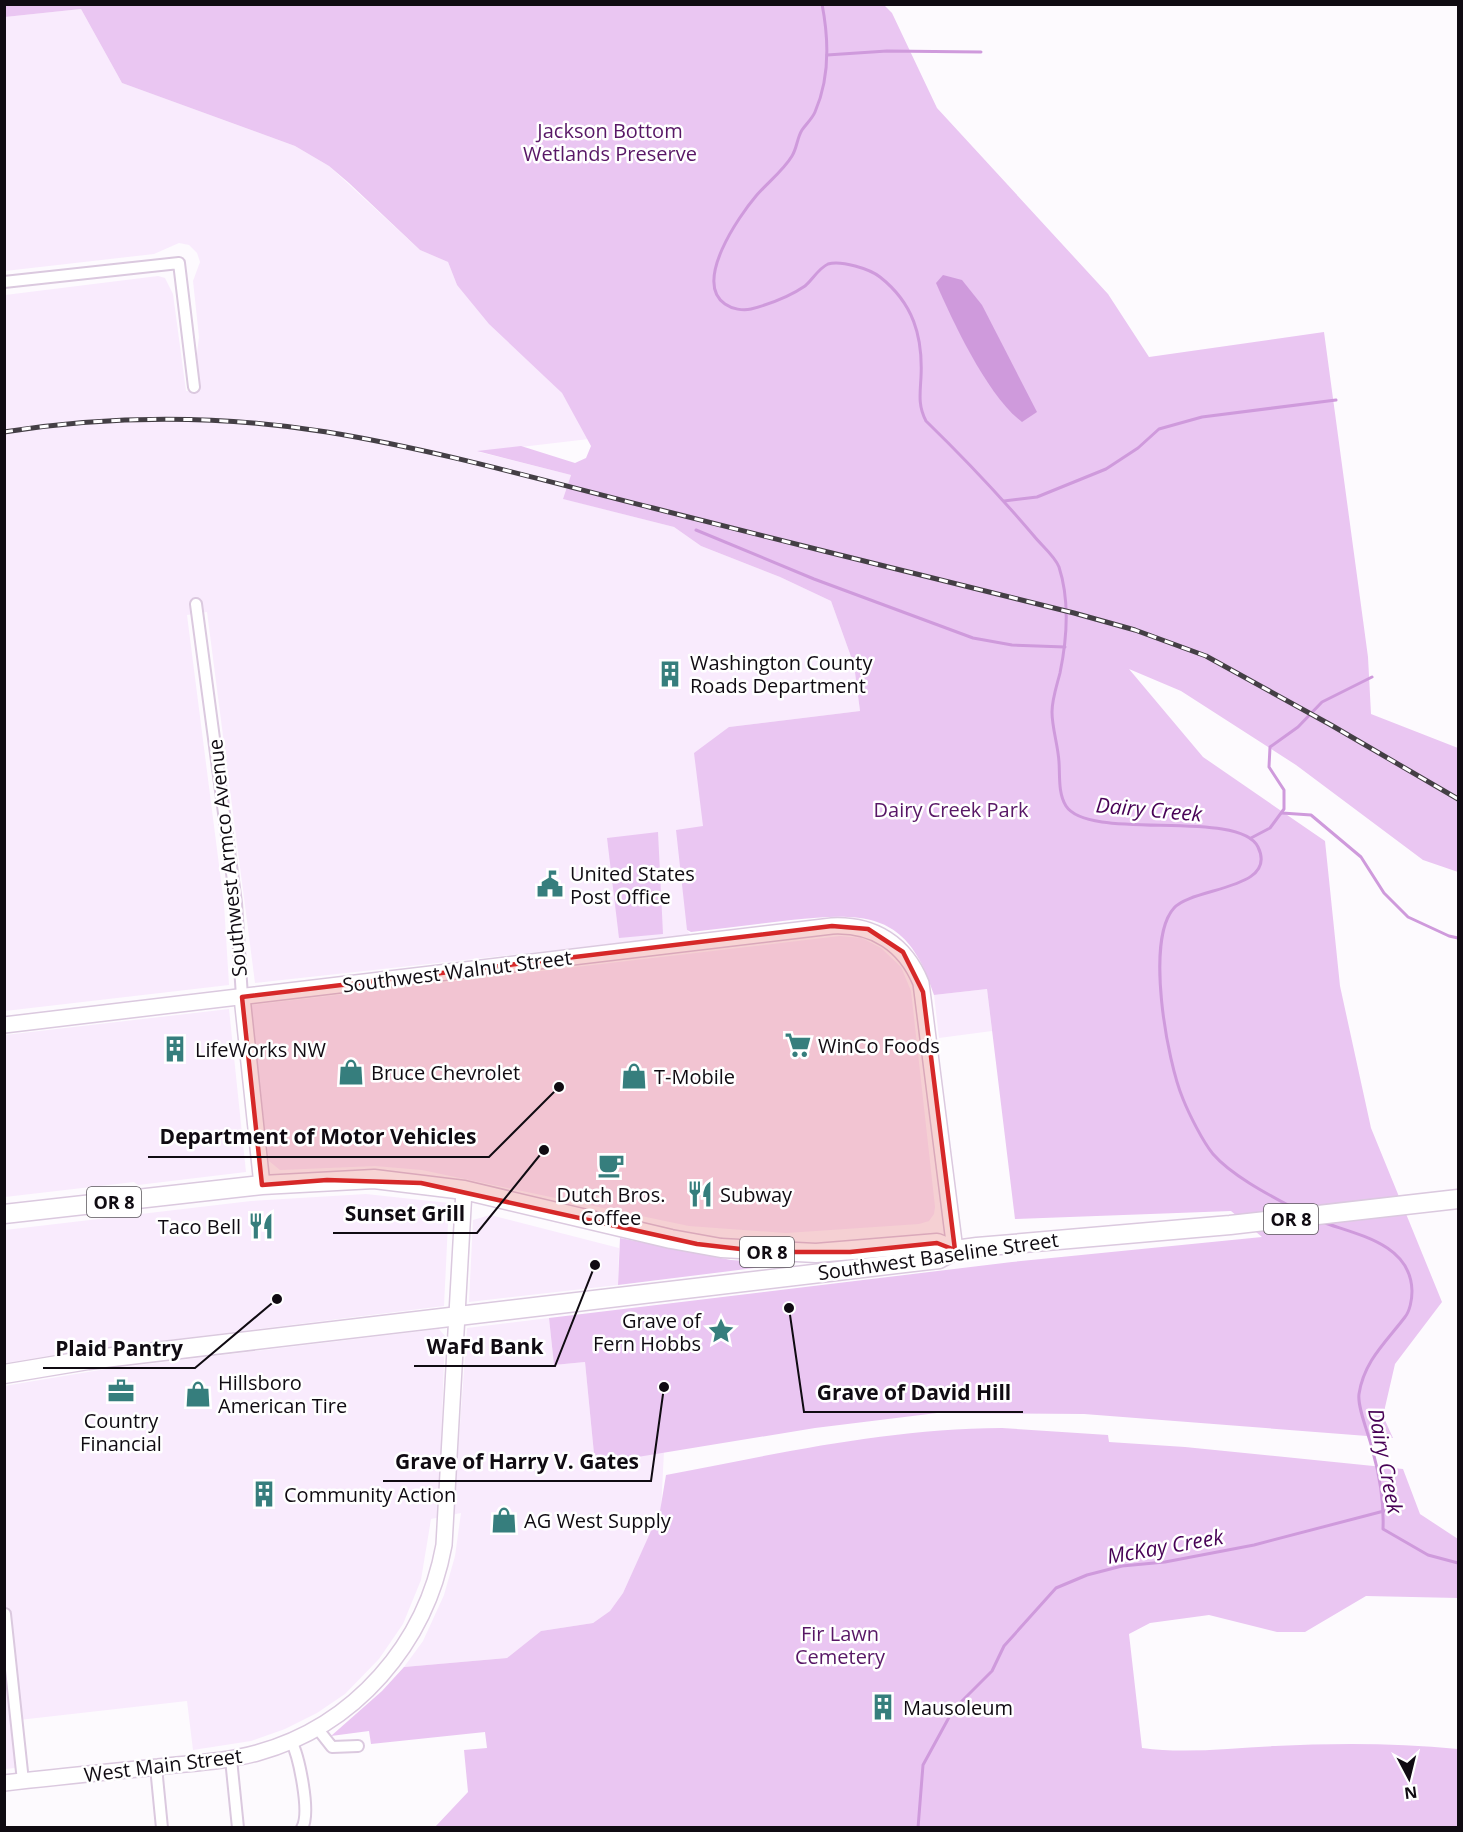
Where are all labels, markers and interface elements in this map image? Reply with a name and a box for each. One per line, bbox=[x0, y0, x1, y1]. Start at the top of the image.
park label: Jackson Bottom Wetlands Preserve bbox=[523, 117, 697, 167]
place label: Washington County Roads Department bbox=[690, 649, 873, 699]
building icon: Washington County Roads Department bbox=[655, 659, 685, 689]
street label: Southwest Armco Avenue bbox=[201, 738, 253, 978]
water label: Dairy Creek bbox=[1095, 790, 1204, 828]
park label: Dairy Creek Park bbox=[874, 796, 1029, 823]
place label: United States Post Office bbox=[570, 860, 695, 910]
public building icon: United States Post Office bbox=[535, 869, 565, 899]
street label: Southwest Walnut Street bbox=[341, 944, 573, 998]
supermarket icon: WinCo Foods bbox=[783, 1030, 813, 1060]
place label: WinCo Foods bbox=[818, 1032, 940, 1059]
building icon: LifeWorks NW bbox=[160, 1034, 190, 1064]
place label: LifeWorks NW bbox=[195, 1036, 326, 1063]
shop icon: Bruce Chevrolet bbox=[336, 1057, 366, 1087]
place label: Bruce Chevrolet bbox=[371, 1059, 520, 1086]
shop icon: T-Mobile bbox=[619, 1061, 649, 1091]
place label: T-Mobile bbox=[654, 1063, 735, 1090]
callout: Department of Motor Vehicles bbox=[148, 1118, 489, 1157]
text: Department of Motor Vehicles bbox=[160, 1122, 476, 1150]
cafe icon: Dutch Bros. Coffee bbox=[596, 1150, 626, 1180]
restaurant icon: Subway bbox=[685, 1179, 715, 1209]
place label: Dutch Bros. Coffee bbox=[557, 1181, 665, 1231]
place label: Subway bbox=[720, 1181, 793, 1208]
road number: OR 8 bbox=[87, 1187, 141, 1217]
callout: Sunset Grill bbox=[333, 1194, 477, 1233]
text: Sunset Grill bbox=[345, 1199, 465, 1227]
road number: OR 8 bbox=[1264, 1204, 1318, 1234]
restaurant icon: Taco Bell bbox=[246, 1211, 276, 1241]
place label: Taco Bell bbox=[158, 1213, 241, 1240]
street label: Southwest Baseline Street bbox=[816, 1226, 1060, 1286]
road number: OR 8 bbox=[740, 1237, 794, 1267]
place label: Grave of Fern Hobbs bbox=[593, 1307, 702, 1357]
place icon: Grave of Fern Hobbs bbox=[706, 1316, 736, 1346]
callout: WaFd Bank bbox=[414, 1327, 555, 1366]
callout: Plaid Pantry bbox=[43, 1329, 195, 1368]
text: WaFd Bank bbox=[427, 1332, 544, 1360]
text: Plaid Pantry bbox=[55, 1334, 183, 1362]
place label: Hillsboro American Tire bbox=[218, 1369, 347, 1419]
callout: Grave of David Hill bbox=[804, 1373, 1023, 1412]
office icon: Country Financial bbox=[106, 1376, 136, 1406]
text: Grave of David Hill bbox=[817, 1378, 1011, 1406]
shop icon: Hillsboro American Tire bbox=[183, 1379, 213, 1409]
water label: Dairy Creek bbox=[1362, 1406, 1410, 1517]
place label: Country Financial bbox=[80, 1407, 162, 1457]
callout: Grave of Harry V. Gates bbox=[383, 1442, 651, 1481]
text: Grave of Harry V. Gates bbox=[395, 1447, 639, 1475]
building icon: Community Action bbox=[249, 1479, 279, 1509]
place label: Community Action bbox=[284, 1481, 456, 1508]
shop icon: AG West Supply bbox=[489, 1505, 519, 1535]
place label: AG West Supply bbox=[524, 1507, 672, 1534]
water label: McKay Creek bbox=[1105, 1522, 1226, 1570]
park label: Fir Lawn Cemetery bbox=[795, 1620, 886, 1670]
building icon: Mausoleum bbox=[868, 1692, 898, 1722]
place label: Mausoleum bbox=[903, 1694, 1013, 1721]
street label: West Main Street bbox=[82, 1742, 244, 1788]
north arrow bbox=[1379, 1748, 1439, 1808]
text: N bbox=[1403, 1781, 1419, 1805]

